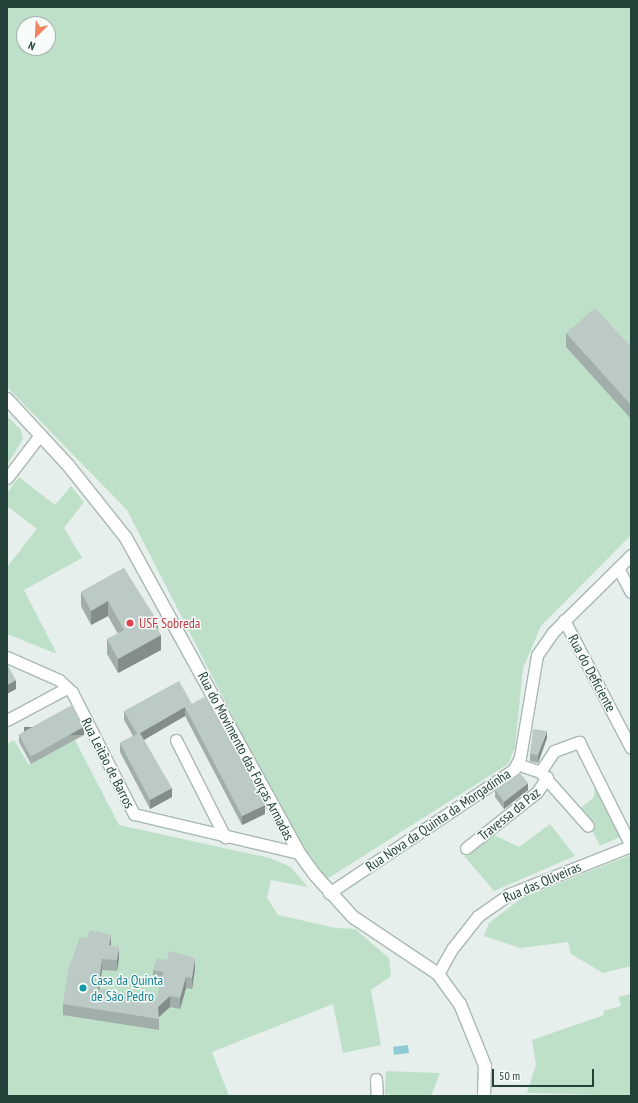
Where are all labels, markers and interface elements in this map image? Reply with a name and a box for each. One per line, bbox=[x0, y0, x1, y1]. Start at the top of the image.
north arrow bbox=[16, 16, 56, 56]
text: N bbox=[26, 38, 37, 54]
place label: USF Sobreda bbox=[139, 615, 200, 631]
marker: USF Sobreda bbox=[124, 617, 136, 629]
street label: Rua do Deficiente bbox=[565, 631, 619, 715]
street label: Rua do Movimento das Forças Armadas bbox=[194, 669, 298, 843]
street label: Rua Leitão de Barros bbox=[78, 715, 138, 811]
street label: Rua Nova da Quinta da Morgadinha bbox=[362, 765, 514, 875]
street label: Travessa da Paz bbox=[475, 784, 543, 844]
street label: Rua das Oliveiras bbox=[500, 858, 584, 906]
place label: Casa da Quinta de São Pedro bbox=[91, 972, 163, 1004]
marker: Casa da Quinta de São Pedro bbox=[78, 983, 88, 993]
scale bar bbox=[494, 1061, 596, 1087]
text: 50 m bbox=[499, 1068, 520, 1083]

